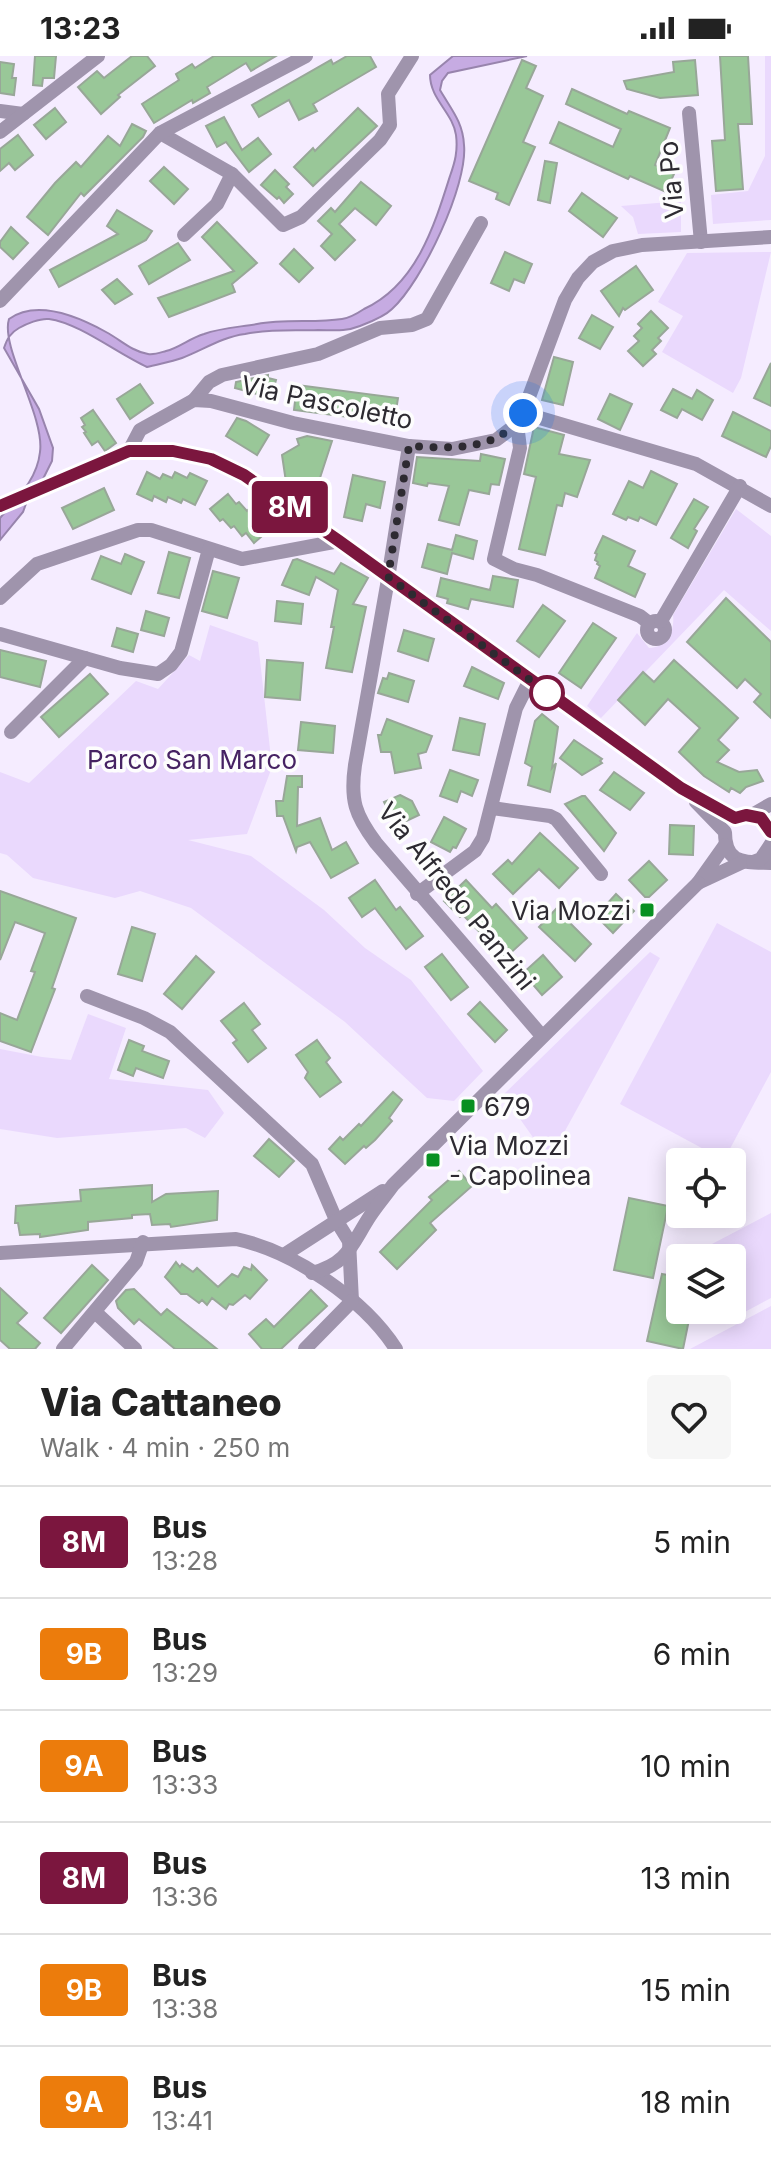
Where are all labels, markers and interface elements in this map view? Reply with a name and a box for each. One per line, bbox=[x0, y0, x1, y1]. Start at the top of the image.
text: 13:23 bbox=[40, 10, 121, 46]
street label: Via Po bbox=[652, 140, 690, 220]
street label: Via Pascoletto bbox=[238, 369, 416, 435]
your location bbox=[503, 393, 543, 433]
line badge: 8M bbox=[254, 481, 326, 533]
text: 8M bbox=[268, 490, 312, 524]
unlabelled marker bbox=[530, 676, 564, 710]
park label: Parco San Marco bbox=[87, 744, 297, 775]
street label: Via Alfredo Panzini bbox=[372, 796, 542, 996]
place label: Via Mozzi bbox=[511, 895, 631, 926]
marker: Via Mozzi bbox=[638, 901, 656, 919]
place label: 679 bbox=[484, 1091, 531, 1122]
marker: 679 bbox=[459, 1097, 477, 1115]
place label: Via Mozzi - Capolinea bbox=[449, 1130, 591, 1191]
map controls bbox=[666, 1148, 746, 1324]
button: locate bbox=[666, 1148, 746, 1228]
marker: Via Mozzi - Capolinea bbox=[424, 1151, 442, 1169]
button: layers bbox=[666, 1244, 746, 1324]
button: heart bbox=[647, 1375, 731, 1459]
text: Via Cattaneo bbox=[40, 1379, 282, 1425]
text: Walk · 4 min · 250 m bbox=[40, 1432, 290, 1463]
text: Bus bbox=[152, 1509, 207, 1545]
text: 5 min bbox=[653, 1524, 731, 1560]
text: 8M bbox=[62, 1525, 106, 1559]
text: 13:28 bbox=[152, 1545, 218, 1576]
text: Bus bbox=[152, 1621, 207, 1657]
text: 6 min bbox=[653, 1636, 731, 1672]
text: 9B bbox=[66, 1637, 102, 1671]
text: 13:29 bbox=[152, 1657, 218, 1688]
text: Bus bbox=[152, 1733, 207, 1769]
text: 10 min bbox=[640, 1748, 731, 1784]
text: 9A bbox=[64, 1749, 104, 1783]
text: 13:33 bbox=[152, 1769, 218, 1800]
text: Bus bbox=[152, 1845, 207, 1881]
text: 13 min bbox=[641, 1860, 731, 1896]
text: 8M bbox=[62, 1861, 106, 1895]
text: 13:36 bbox=[152, 1881, 218, 1912]
text: Bus bbox=[152, 1957, 207, 1993]
text: 15 min bbox=[641, 1972, 731, 2008]
text: 9B bbox=[66, 1973, 102, 2007]
text: 13:38 bbox=[152, 1993, 218, 2024]
text: Bus bbox=[152, 2069, 207, 2105]
text: 18 min bbox=[641, 2084, 731, 2120]
text: 9A bbox=[64, 2085, 104, 2119]
text: 13:41 bbox=[152, 2105, 213, 2136]

